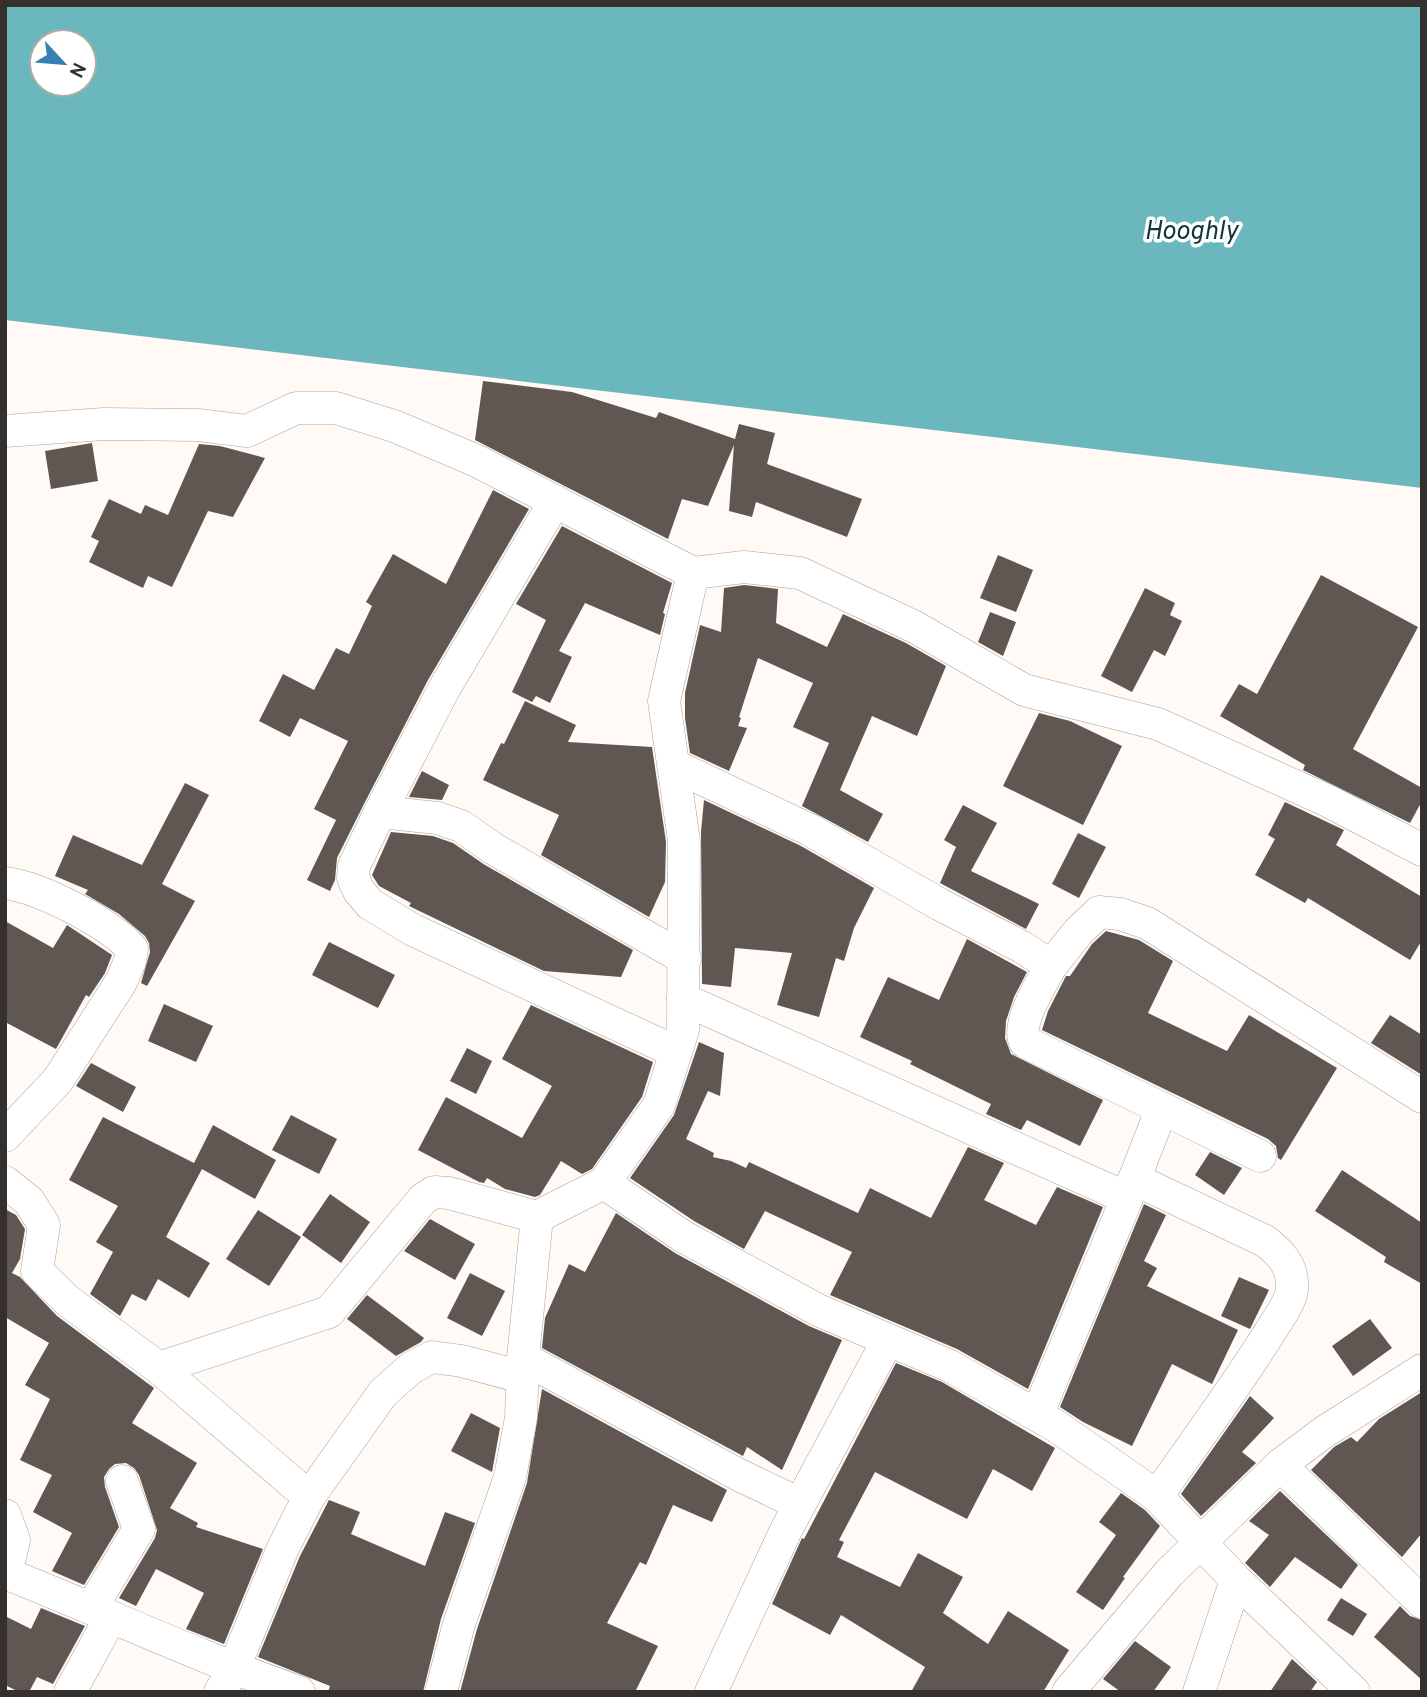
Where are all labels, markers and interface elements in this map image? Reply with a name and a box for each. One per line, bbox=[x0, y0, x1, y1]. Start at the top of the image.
north arrow bbox=[28, 28, 98, 98]
text: N bbox=[63, 58, 90, 81]
water label: Hooghly bbox=[1144, 216, 1239, 249]

